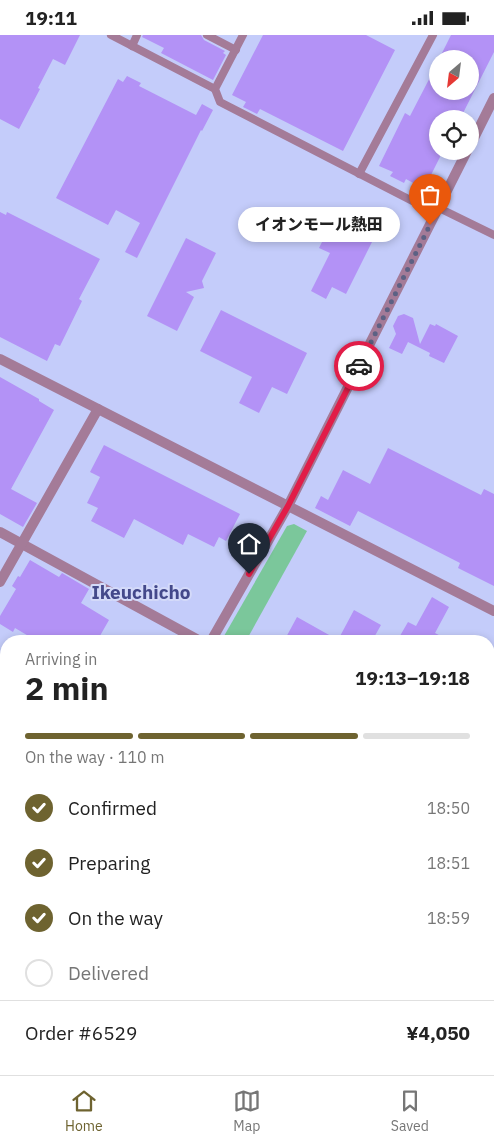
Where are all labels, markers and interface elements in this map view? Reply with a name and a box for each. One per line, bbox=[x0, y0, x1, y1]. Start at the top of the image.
text: 19:11 bbox=[25, 6, 77, 30]
north arrow bbox=[429, 50, 479, 100]
map controls bbox=[429, 50, 479, 160]
button: locate bbox=[429, 110, 479, 160]
pin bbox=[409, 174, 451, 225]
icon: bag bbox=[416, 181, 444, 209]
callout: イオンモール熱田 bbox=[238, 207, 400, 243]
text: イオンモール熱田 bbox=[255, 214, 383, 234]
courier bbox=[334, 341, 384, 391]
icon: car bbox=[345, 352, 373, 380]
pin bbox=[228, 523, 270, 574]
icon: home bbox=[235, 530, 263, 558]
district label: Ikeuchicho bbox=[91, 580, 191, 604]
text: Arriving in bbox=[25, 649, 97, 669]
text: 19:13–19:18 bbox=[355, 666, 470, 690]
text: 2 min bbox=[25, 667, 109, 709]
text: On the way · 110 m bbox=[25, 747, 164, 767]
icon: check bbox=[25, 794, 53, 822]
text: Confirmed bbox=[68, 796, 157, 820]
text: 18:50 bbox=[427, 798, 470, 818]
icon: check bbox=[25, 849, 53, 877]
text: Preparing bbox=[68, 851, 150, 875]
text: 18:51 bbox=[427, 853, 470, 873]
icon: check bbox=[25, 904, 53, 932]
text: On the way bbox=[68, 906, 163, 930]
text: 18:59 bbox=[427, 908, 470, 928]
text: Delivered bbox=[68, 961, 149, 985]
text: Order #6529 bbox=[25, 1021, 137, 1045]
text: ¥4,050 bbox=[406, 1021, 470, 1045]
tab: Home bbox=[65, 1087, 103, 1135]
tab: Map bbox=[233, 1087, 261, 1135]
tab: Saved bbox=[391, 1087, 429, 1135]

